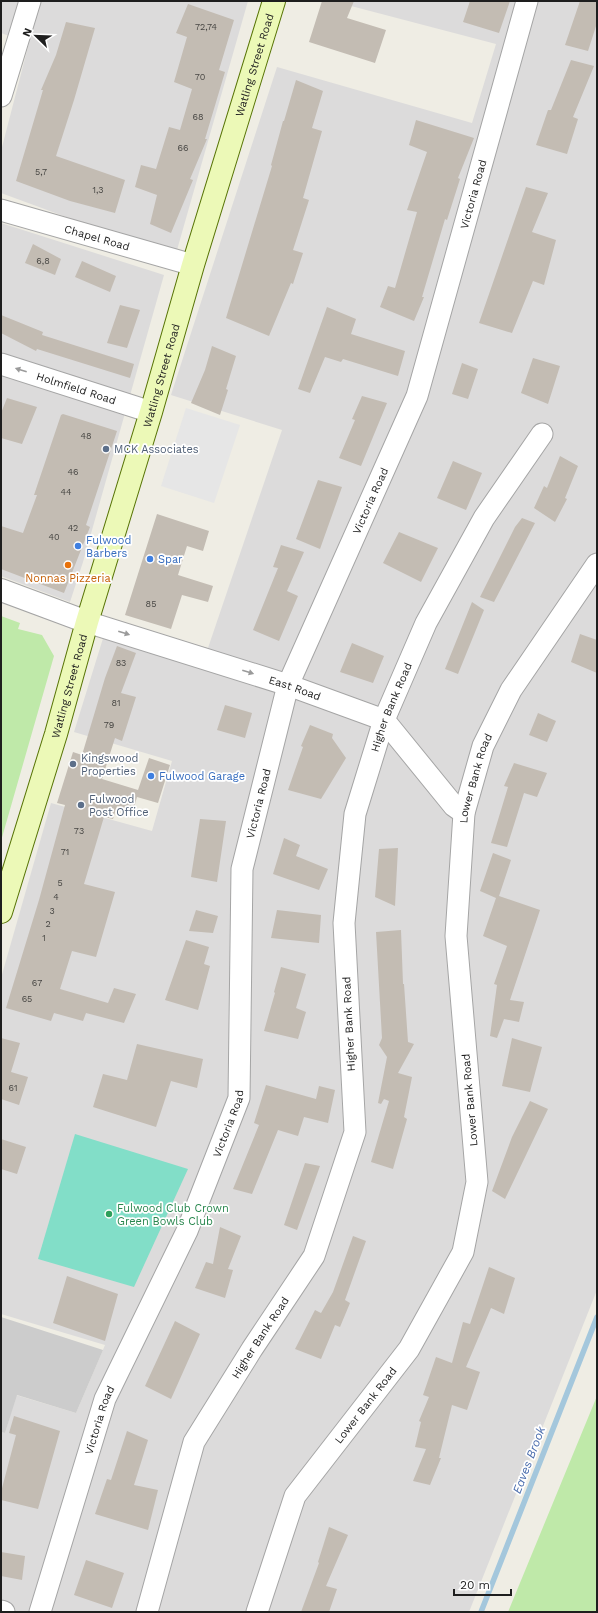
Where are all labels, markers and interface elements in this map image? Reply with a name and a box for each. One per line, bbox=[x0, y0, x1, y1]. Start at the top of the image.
street label: Watling Street Road bbox=[232, 12, 276, 118]
north arrow bbox=[16, 16, 56, 56]
house number: 72,74 bbox=[195, 22, 217, 32]
text: N bbox=[20, 26, 35, 39]
house number: 70 bbox=[195, 72, 206, 82]
house number: 68 bbox=[192, 112, 204, 122]
house number: 66 bbox=[178, 143, 188, 153]
street label: Victoria Road bbox=[457, 158, 489, 230]
house number: 5,7 bbox=[35, 167, 47, 177]
house number: 1,3 bbox=[92, 185, 104, 195]
street label: Chapel Road bbox=[63, 222, 131, 253]
house number: 6,8 bbox=[36, 256, 50, 266]
street label: Watling Street Road bbox=[140, 322, 182, 429]
one-way arrow bbox=[14, 367, 26, 373]
street label: Holmfield Road bbox=[35, 369, 118, 407]
house number: 48 bbox=[80, 431, 92, 441]
place label: MCK Associates bbox=[114, 443, 199, 456]
marker: MCK Associates bbox=[101, 444, 111, 454]
street label: Victoria Road bbox=[350, 465, 391, 536]
house number: 46 bbox=[68, 467, 78, 477]
house number: 44 bbox=[61, 487, 72, 497]
house number: 42 bbox=[68, 523, 78, 533]
house number: 40 bbox=[48, 532, 60, 542]
place label: Fulwood Barbers bbox=[86, 534, 131, 560]
marker: Fulwood Barbers bbox=[73, 541, 83, 551]
place label: Spar bbox=[158, 553, 183, 566]
marker: Spar bbox=[145, 554, 155, 564]
marker: Nonnas Pizzeria bbox=[63, 560, 73, 570]
place label: Nonnas Pizzeria bbox=[25, 572, 111, 585]
house number: 85 bbox=[146, 599, 156, 609]
one-way arrow bbox=[119, 630, 131, 636]
street label: Watling Street Road bbox=[49, 633, 90, 740]
house number: 83 bbox=[116, 658, 126, 668]
street label: Higher Bank Road bbox=[368, 661, 415, 753]
one-way arrow bbox=[243, 669, 255, 675]
street label: East Road bbox=[267, 673, 323, 703]
house number: 81 bbox=[111, 698, 121, 708]
house number: 79 bbox=[104, 720, 114, 730]
street label: Lower Bank Road bbox=[457, 731, 495, 824]
place label: Kingswood Properties bbox=[81, 752, 138, 778]
marker: Kingswood Properties bbox=[68, 759, 78, 769]
street label: Victoria Road bbox=[243, 767, 273, 840]
place label: Fulwood Garage bbox=[159, 770, 245, 783]
marker: Fulwood Garage bbox=[146, 771, 156, 781]
place label: Fulwood Post Office bbox=[89, 793, 149, 819]
marker: Fulwood Post Office bbox=[76, 800, 86, 810]
house number: 73 bbox=[74, 826, 84, 836]
house number: 71 bbox=[61, 847, 69, 857]
house number: 5 bbox=[57, 878, 63, 888]
house number: 4 bbox=[53, 892, 59, 902]
house number: 3 bbox=[49, 906, 55, 916]
house number: 2 bbox=[45, 919, 51, 929]
house number: 1 bbox=[42, 933, 46, 943]
street label: Higher Bank Road bbox=[340, 976, 358, 1072]
house number: 67 bbox=[32, 978, 42, 988]
house number: 65 bbox=[22, 994, 32, 1004]
street label: Lower Bank Road bbox=[459, 1053, 481, 1147]
house number: 61 bbox=[9, 1083, 17, 1093]
street label: Victoria Road bbox=[210, 1090, 246, 1159]
place label: Fulwood Club Crown Green Bowls Club bbox=[117, 1202, 229, 1228]
marker: Fulwood Club Crown Green Bowls Club bbox=[104, 1209, 114, 1219]
street label: Higher Bank Road bbox=[229, 1294, 292, 1381]
street label: Lower Bank Road bbox=[332, 1364, 399, 1446]
street label: Victoria Road bbox=[82, 1383, 117, 1456]
water label: Eaves Brook bbox=[510, 1424, 548, 1496]
scale bar bbox=[454, 1571, 511, 1597]
text: 20 m bbox=[460, 1578, 490, 1592]

